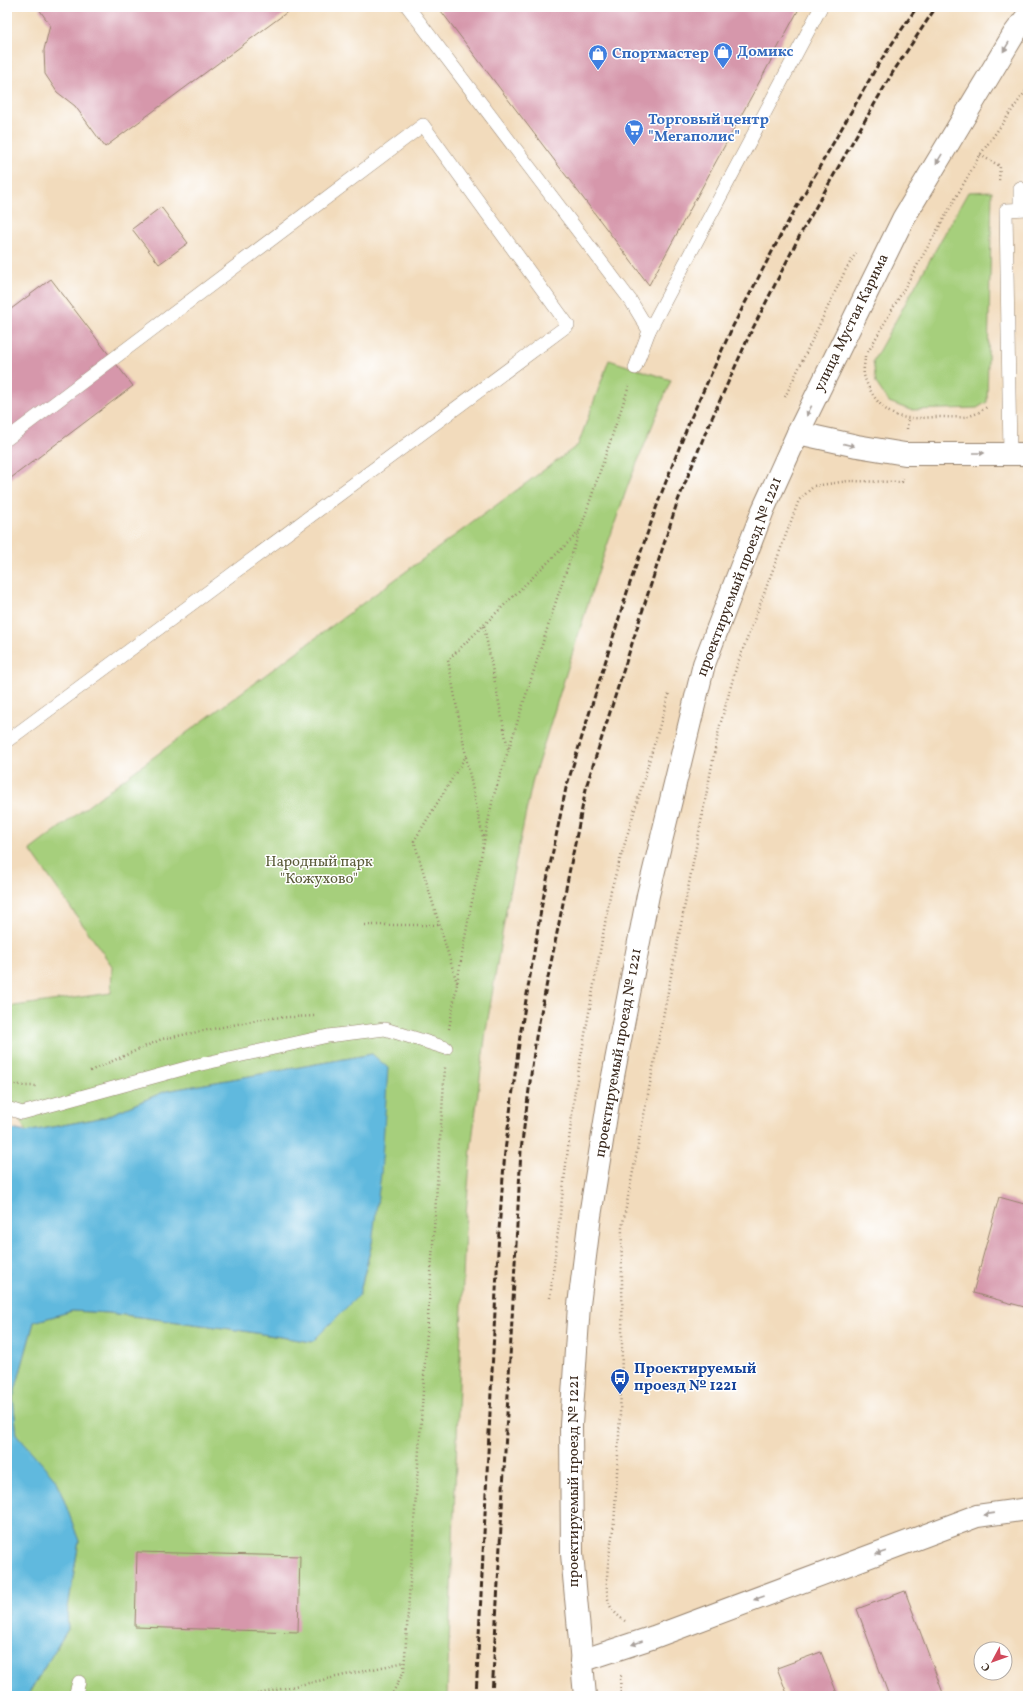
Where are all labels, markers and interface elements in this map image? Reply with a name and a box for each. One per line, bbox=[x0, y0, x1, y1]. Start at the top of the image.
shop icon: Домикс bbox=[712, 41, 734, 69]
one-way arrow bbox=[1002, 41, 1009, 53]
place label: Домикс bbox=[737, 42, 793, 63]
shop icon: Спортмастер bbox=[587, 43, 609, 71]
place label: Спортмастер bbox=[612, 44, 709, 65]
place label: Торговый центр "Мегаполис" bbox=[648, 110, 769, 148]
supermarket icon: Торговый центр "Мегаполис" bbox=[623, 118, 645, 146]
one-way arrow bbox=[935, 153, 942, 165]
street label: улица Мустая Карима bbox=[809, 250, 895, 396]
one-way arrow bbox=[806, 405, 812, 416]
one-way arrow bbox=[843, 442, 856, 448]
one-way arrow bbox=[973, 450, 985, 457]
street label: проектируемый проезд № 1221 bbox=[692, 474, 788, 680]
park label: Народный парк "Кожухово" bbox=[265, 852, 373, 890]
street label: проектируемый проезд № 1221 bbox=[590, 947, 648, 1159]
place label: Проектируемый проезд № 1221 bbox=[634, 1359, 757, 1397]
bus stop icon: Проектируемый проезд № 1221 bbox=[609, 1367, 631, 1395]
street label: проектируемый проезд № 1221 bbox=[564, 1375, 585, 1587]
one-way arrow bbox=[983, 1511, 995, 1517]
one-way arrow bbox=[874, 1550, 886, 1556]
one-way arrow bbox=[752, 1595, 764, 1601]
one-way arrow bbox=[630, 1640, 642, 1646]
north arrow bbox=[973, 1641, 1013, 1681]
text: С bbox=[979, 1659, 995, 1674]

